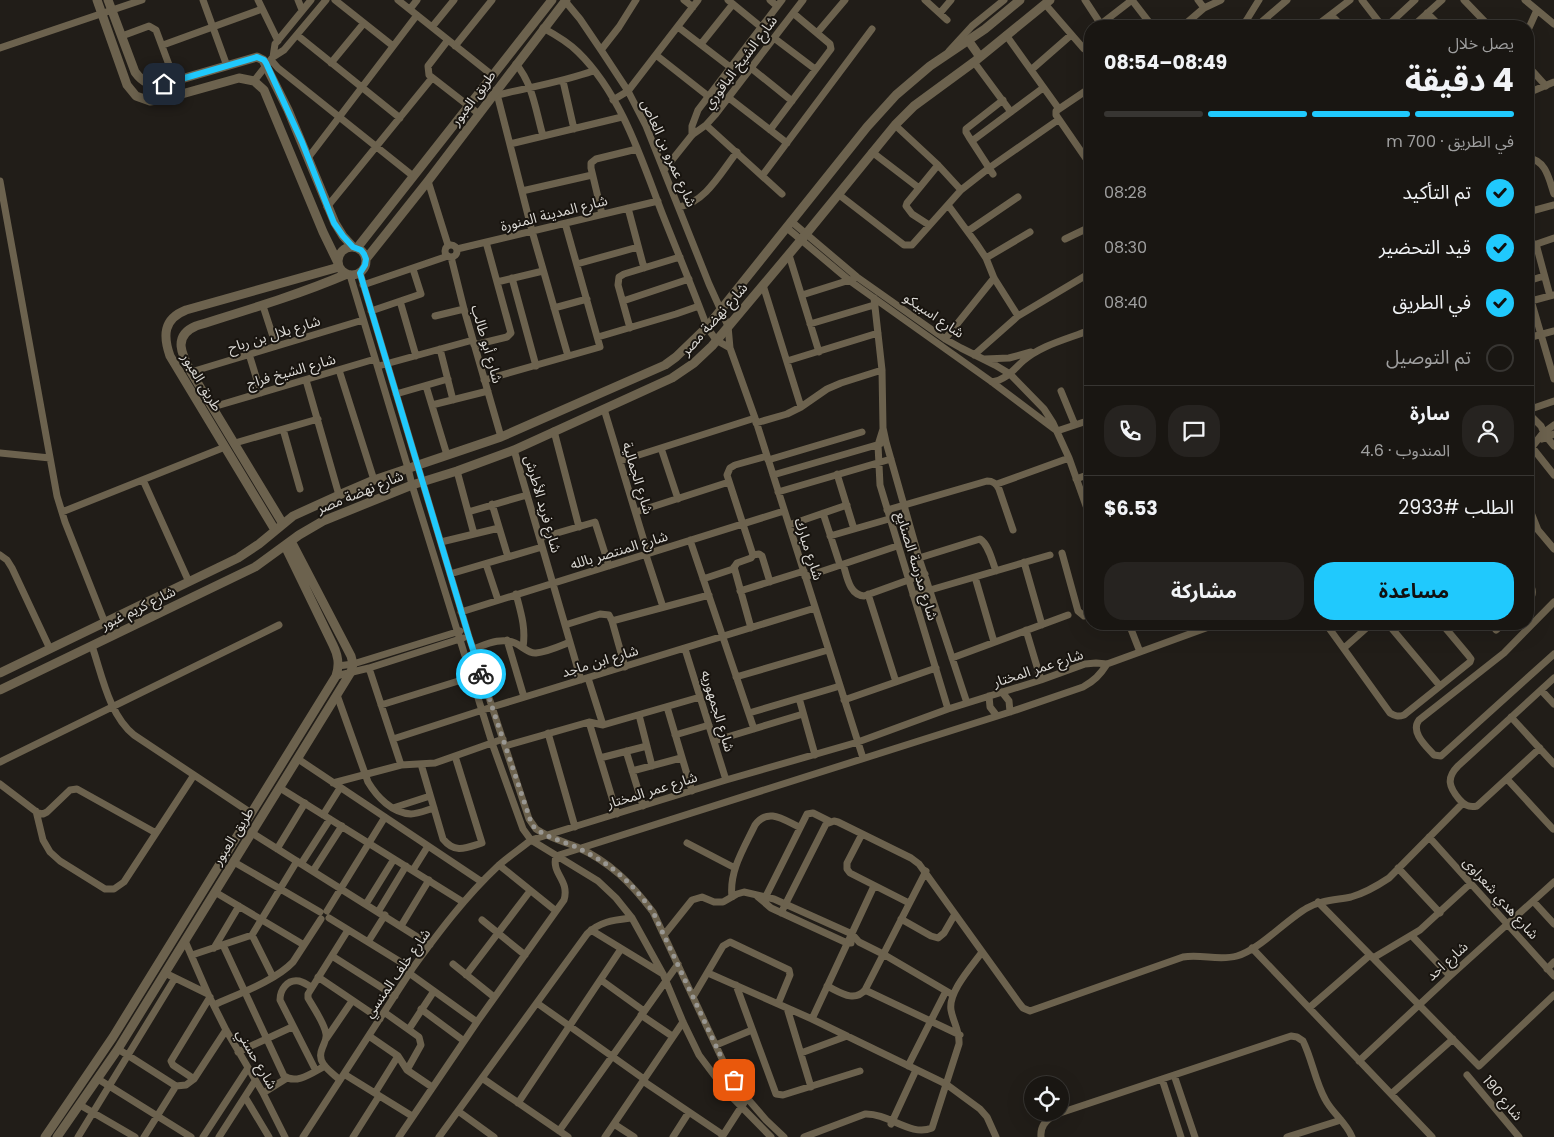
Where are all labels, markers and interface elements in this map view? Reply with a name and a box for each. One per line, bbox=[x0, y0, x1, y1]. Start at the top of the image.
street label: شارع الشيخ الباقوري bbox=[698, 11, 783, 114]
text: يصل خلال bbox=[1448, 32, 1514, 55]
text: 08:49–08:54 bbox=[1104, 49, 1227, 76]
text: 4 دقيقة bbox=[1405, 57, 1514, 102]
pin bbox=[143, 63, 185, 105]
street label: طريق العبور bbox=[445, 66, 500, 131]
icon: home bbox=[150, 70, 178, 98]
street label: شارع عمرو بن العاص bbox=[635, 96, 702, 211]
text: في الطريق · 700 m bbox=[1386, 130, 1514, 153]
text: تم التأكيد bbox=[1403, 179, 1471, 206]
icon: check bbox=[1486, 179, 1514, 207]
text: 08:28 bbox=[1104, 181, 1147, 204]
street label: شارع المدينة المنورة bbox=[498, 190, 610, 237]
text: قيد التحضير bbox=[1379, 234, 1471, 261]
icon: check bbox=[1486, 234, 1514, 262]
text: 08:30 bbox=[1104, 236, 1147, 259]
street label: شارع نهضة مصر bbox=[675, 278, 753, 361]
street label: شارع اسبيكو bbox=[899, 287, 968, 343]
text: في الطريق bbox=[1393, 289, 1471, 316]
icon: check bbox=[1486, 289, 1514, 317]
text: 08:40 bbox=[1104, 291, 1148, 314]
street label: شارع أبو طالب bbox=[465, 302, 508, 386]
street label: شارع بلال بن رباح bbox=[225, 310, 323, 359]
text: تم التوصيل bbox=[1386, 344, 1471, 371]
street label: طريق العبور bbox=[176, 348, 227, 415]
street label: شارع الشيخ فراج bbox=[244, 349, 338, 394]
text: سارة bbox=[1410, 400, 1450, 427]
button: phone bbox=[1104, 405, 1156, 457]
button: chat bbox=[1168, 405, 1220, 457]
button: person bbox=[1462, 405, 1514, 457]
street label: شارع الجمالية bbox=[617, 439, 658, 517]
text: المندوب · 4.6 bbox=[1360, 439, 1450, 462]
street label: شارع فريد الأطرش bbox=[519, 453, 567, 555]
street label: شارع نهضة مصر bbox=[313, 466, 407, 520]
text: الطلب #2933 bbox=[1398, 494, 1514, 521]
text: $6.53 bbox=[1104, 495, 1158, 522]
street label: شارع مدرسة الصنايع bbox=[890, 509, 943, 623]
street label: شارع مبارك bbox=[789, 515, 828, 583]
street label: شارع المنتصر بالله bbox=[568, 526, 671, 575]
button: مشاركة bbox=[1104, 562, 1304, 620]
button: مساعدة bbox=[1314, 562, 1514, 620]
street label: شارع كريم غبور bbox=[96, 581, 179, 636]
street label: شارع ابن ماجد bbox=[559, 640, 641, 683]
street label: شارع عمر المختار bbox=[989, 644, 1086, 693]
courier bbox=[456, 649, 506, 699]
icon: bike bbox=[467, 660, 495, 688]
street label: شارع الجمهوريه bbox=[695, 668, 740, 755]
street label: شارع عمر المختار bbox=[603, 767, 700, 815]
street label: طريق العبور bbox=[207, 803, 259, 870]
street label: شارع هدي شعراوى bbox=[1458, 852, 1543, 944]
street label: شارع خلف المنسي bbox=[359, 924, 436, 1022]
street label: شارع احد bbox=[1422, 937, 1473, 986]
street label: شارع حسني bbox=[231, 1025, 282, 1093]
pin bbox=[713, 1059, 755, 1101]
icon: bag bbox=[720, 1066, 748, 1094]
street label: شارع 190 bbox=[1477, 1071, 1528, 1125]
map controls bbox=[1024, 1076, 1069, 1121]
button: locate bbox=[1024, 1076, 1069, 1121]

